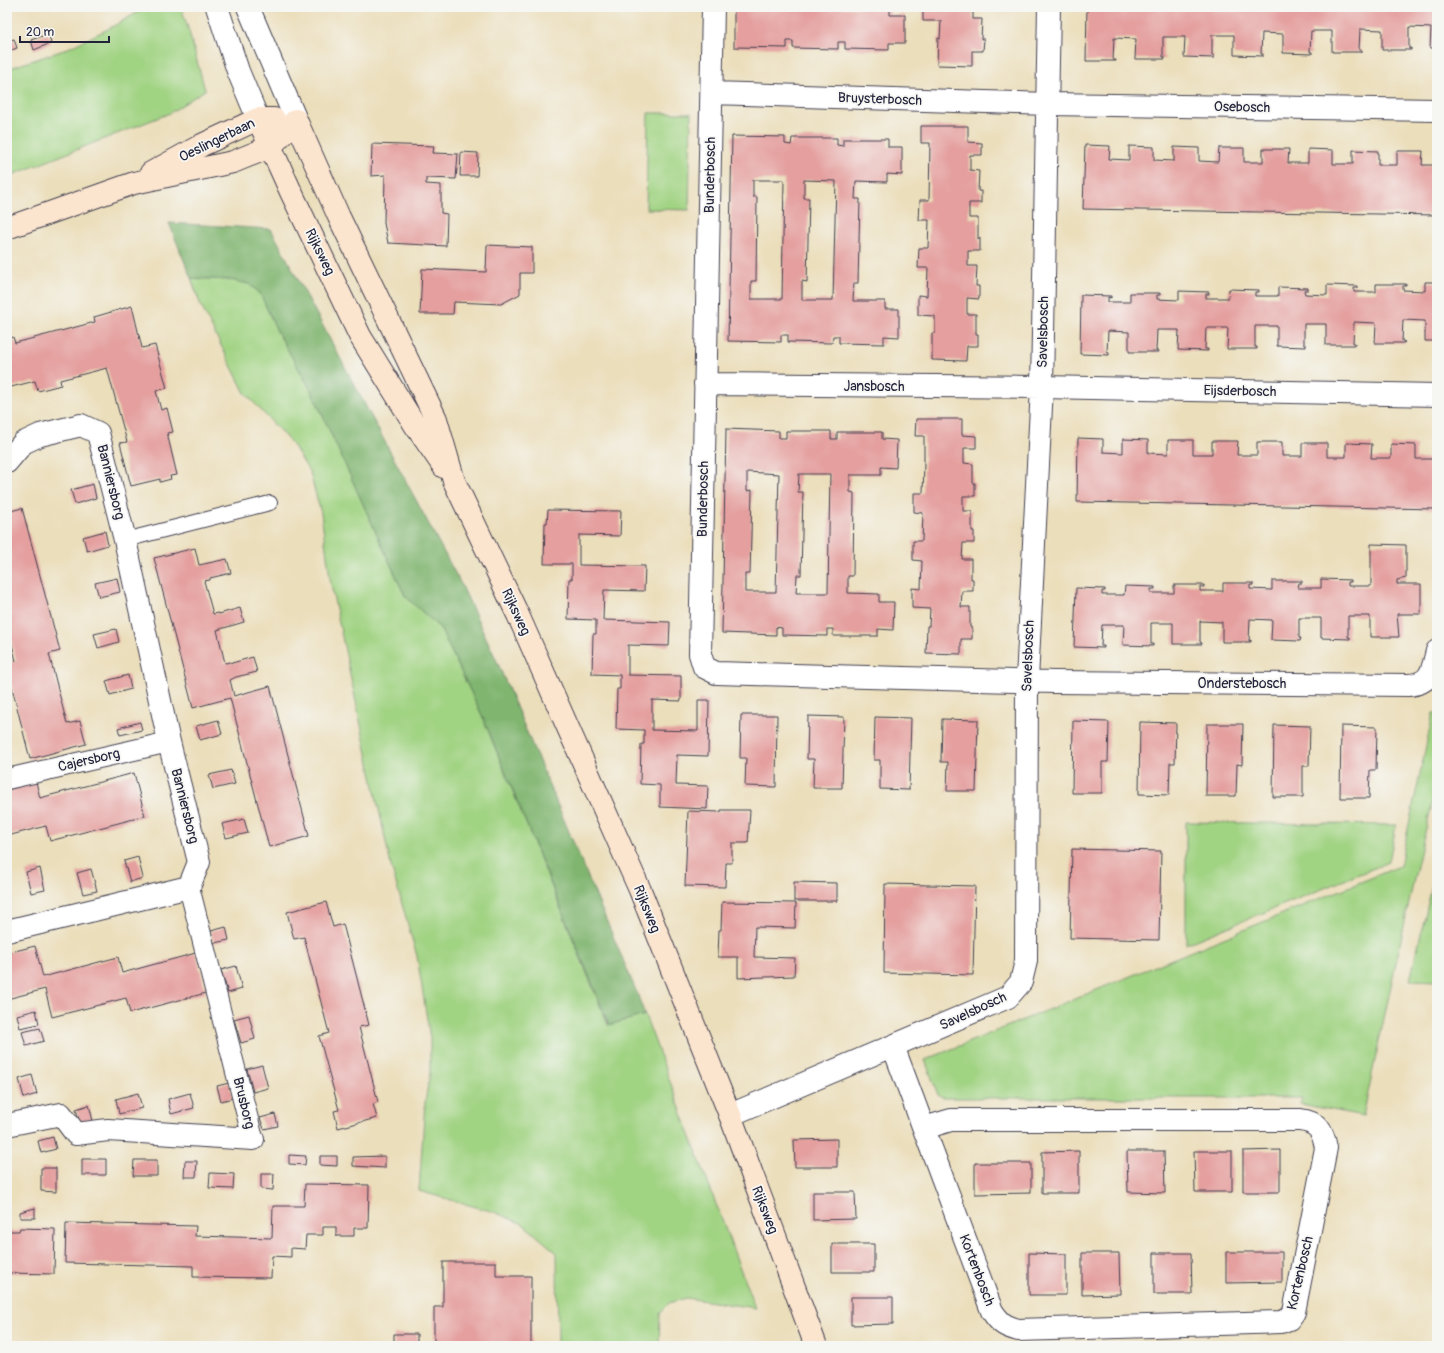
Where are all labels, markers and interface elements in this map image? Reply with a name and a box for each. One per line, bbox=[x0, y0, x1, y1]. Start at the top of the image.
scale bar bbox=[20, 18, 109, 44]
text: 20 m bbox=[26, 25, 55, 40]
street label: Bruysterbosch bbox=[838, 89, 922, 109]
street label: Osebosch bbox=[1214, 98, 1270, 116]
street label: Oeslingerbaan bbox=[176, 114, 258, 166]
street label: Bunderbosch bbox=[701, 137, 719, 213]
street label: Rijksweg bbox=[301, 226, 339, 278]
street label: Savelsbosch bbox=[1034, 296, 1052, 368]
street label: Jansbosch bbox=[843, 378, 905, 395]
street label: Eijsderbosch bbox=[1203, 382, 1277, 400]
street label: Banniersborg bbox=[93, 443, 129, 521]
street label: Bunderbosch bbox=[694, 461, 712, 537]
street label: Rijksweg bbox=[498, 586, 534, 638]
street label: Savelsbosch bbox=[1018, 620, 1038, 692]
street label: Onderstebosch bbox=[1198, 675, 1286, 692]
street label: Cajersborg bbox=[56, 745, 122, 775]
street label: Banniersborg bbox=[167, 767, 203, 845]
street label: Rijksweg bbox=[630, 883, 664, 935]
street label: Savelsbosch bbox=[937, 988, 1009, 1034]
street label: Brusborg bbox=[229, 1075, 259, 1131]
street label: Rijksweg bbox=[748, 1184, 782, 1236]
street label: Kortenbosch bbox=[956, 1232, 998, 1308]
street label: Kortenbosch bbox=[1283, 1234, 1317, 1312]

